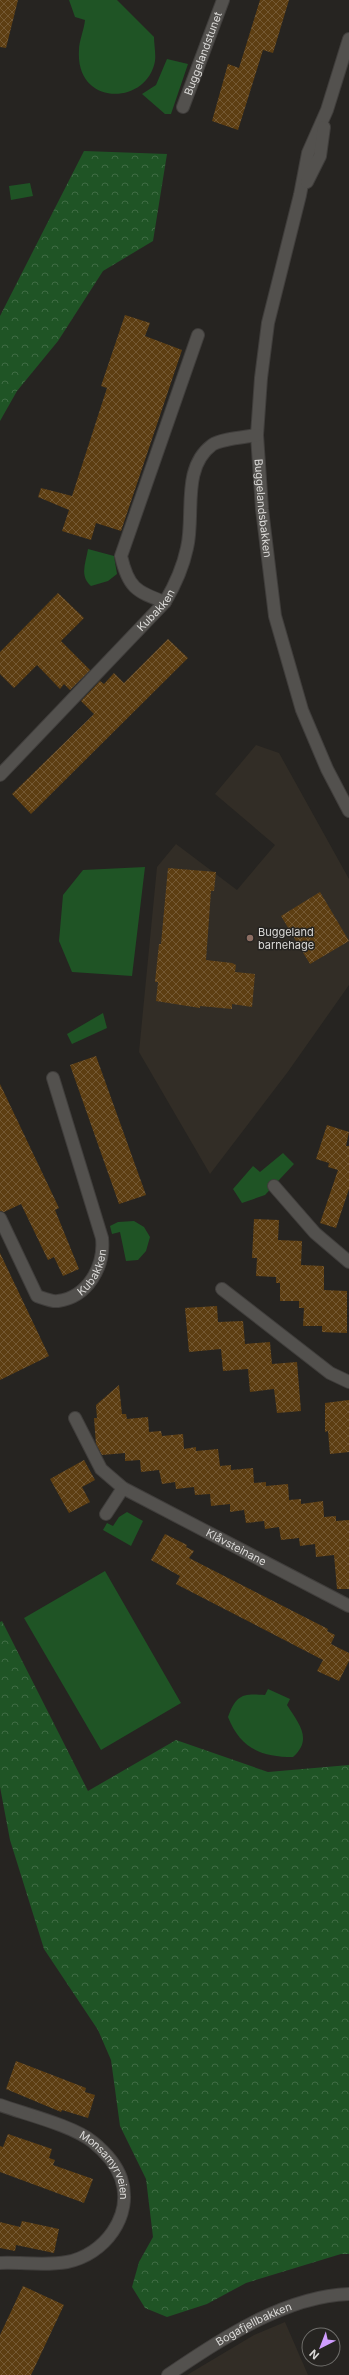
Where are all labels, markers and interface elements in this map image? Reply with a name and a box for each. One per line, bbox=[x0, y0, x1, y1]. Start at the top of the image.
street label: Buggelandstunet bbox=[181, 9, 225, 97]
street label: Buggelandsbakken bbox=[252, 458, 275, 558]
street label: Kubakken bbox=[134, 587, 178, 634]
place label: Buggeland barnehage bbox=[258, 925, 314, 952]
marker: Buggeland barnehage bbox=[245, 933, 255, 943]
street label: Kubakken bbox=[74, 1248, 109, 1299]
street label: Klåvsteinane bbox=[204, 1526, 269, 1569]
street label: Monsamyrveien bbox=[77, 2128, 131, 2200]
street label: Bogafjellbakken bbox=[213, 2299, 294, 2349]
north arrow bbox=[301, 2327, 341, 2367]
text: N bbox=[307, 2346, 322, 2362]

